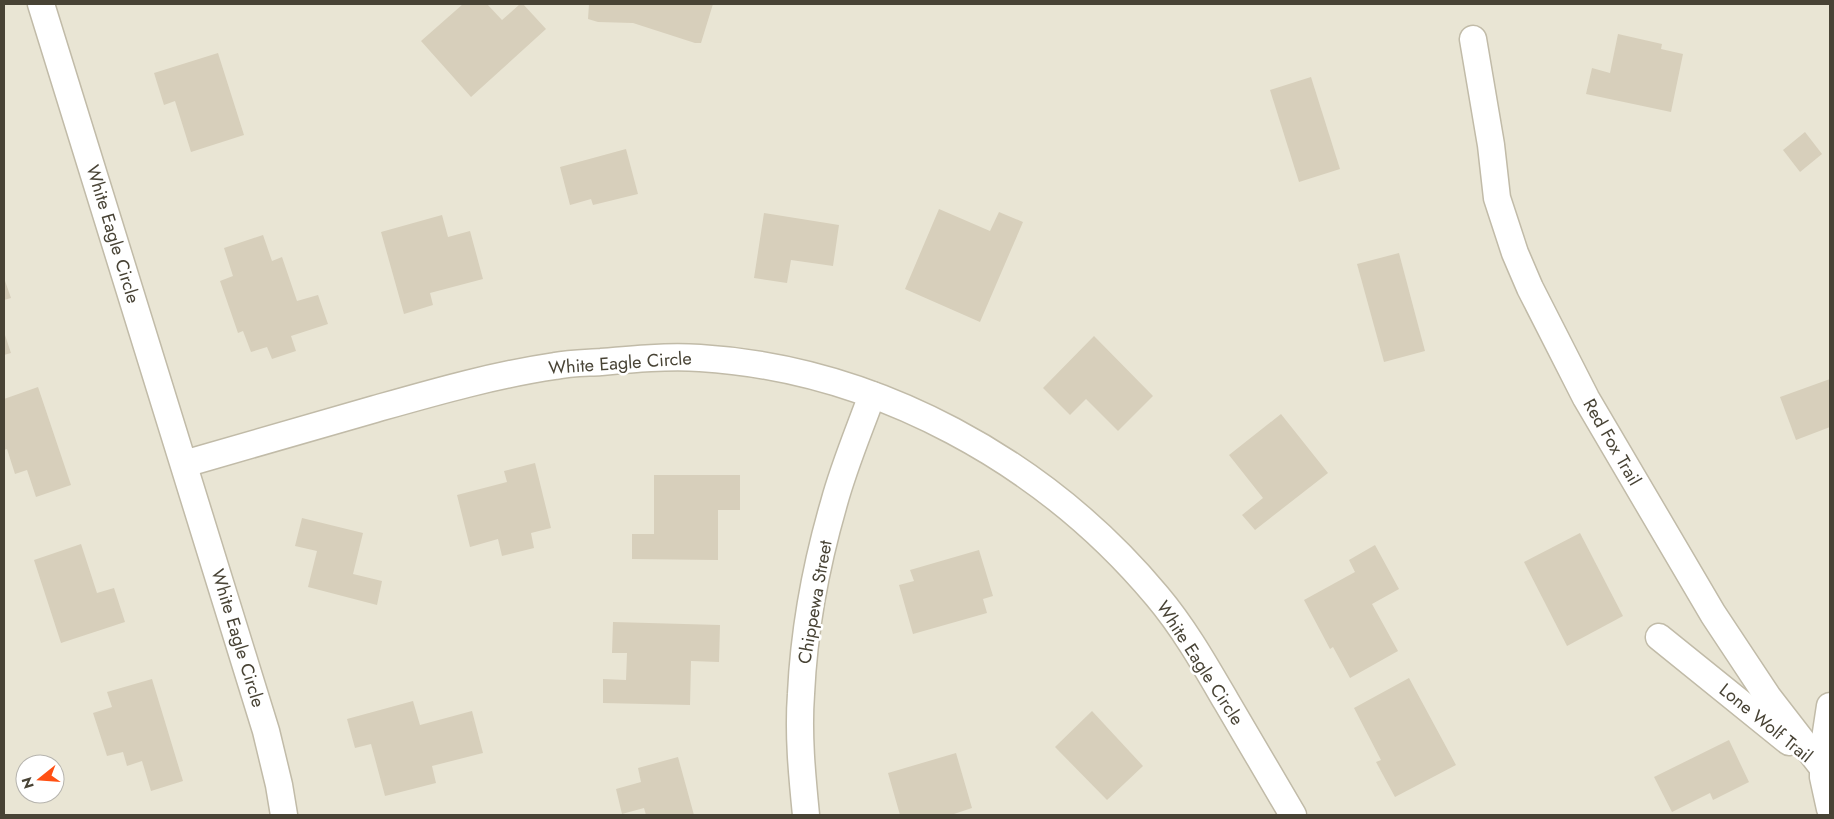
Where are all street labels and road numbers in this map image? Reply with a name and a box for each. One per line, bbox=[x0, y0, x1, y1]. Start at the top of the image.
street label: White Eagle Circle bbox=[80, 162, 146, 306]
street label: White Eagle Circle bbox=[548, 345, 692, 381]
street label: Red Fox Trail bbox=[1577, 394, 1647, 490]
street label: Chippewa Street bbox=[791, 537, 839, 666]
street label: White Eagle Circle bbox=[205, 566, 271, 710]
street label: White Eagle Circle bbox=[1150, 596, 1250, 730]
street label: Lone Wolf Trail bbox=[1714, 677, 1818, 769]

